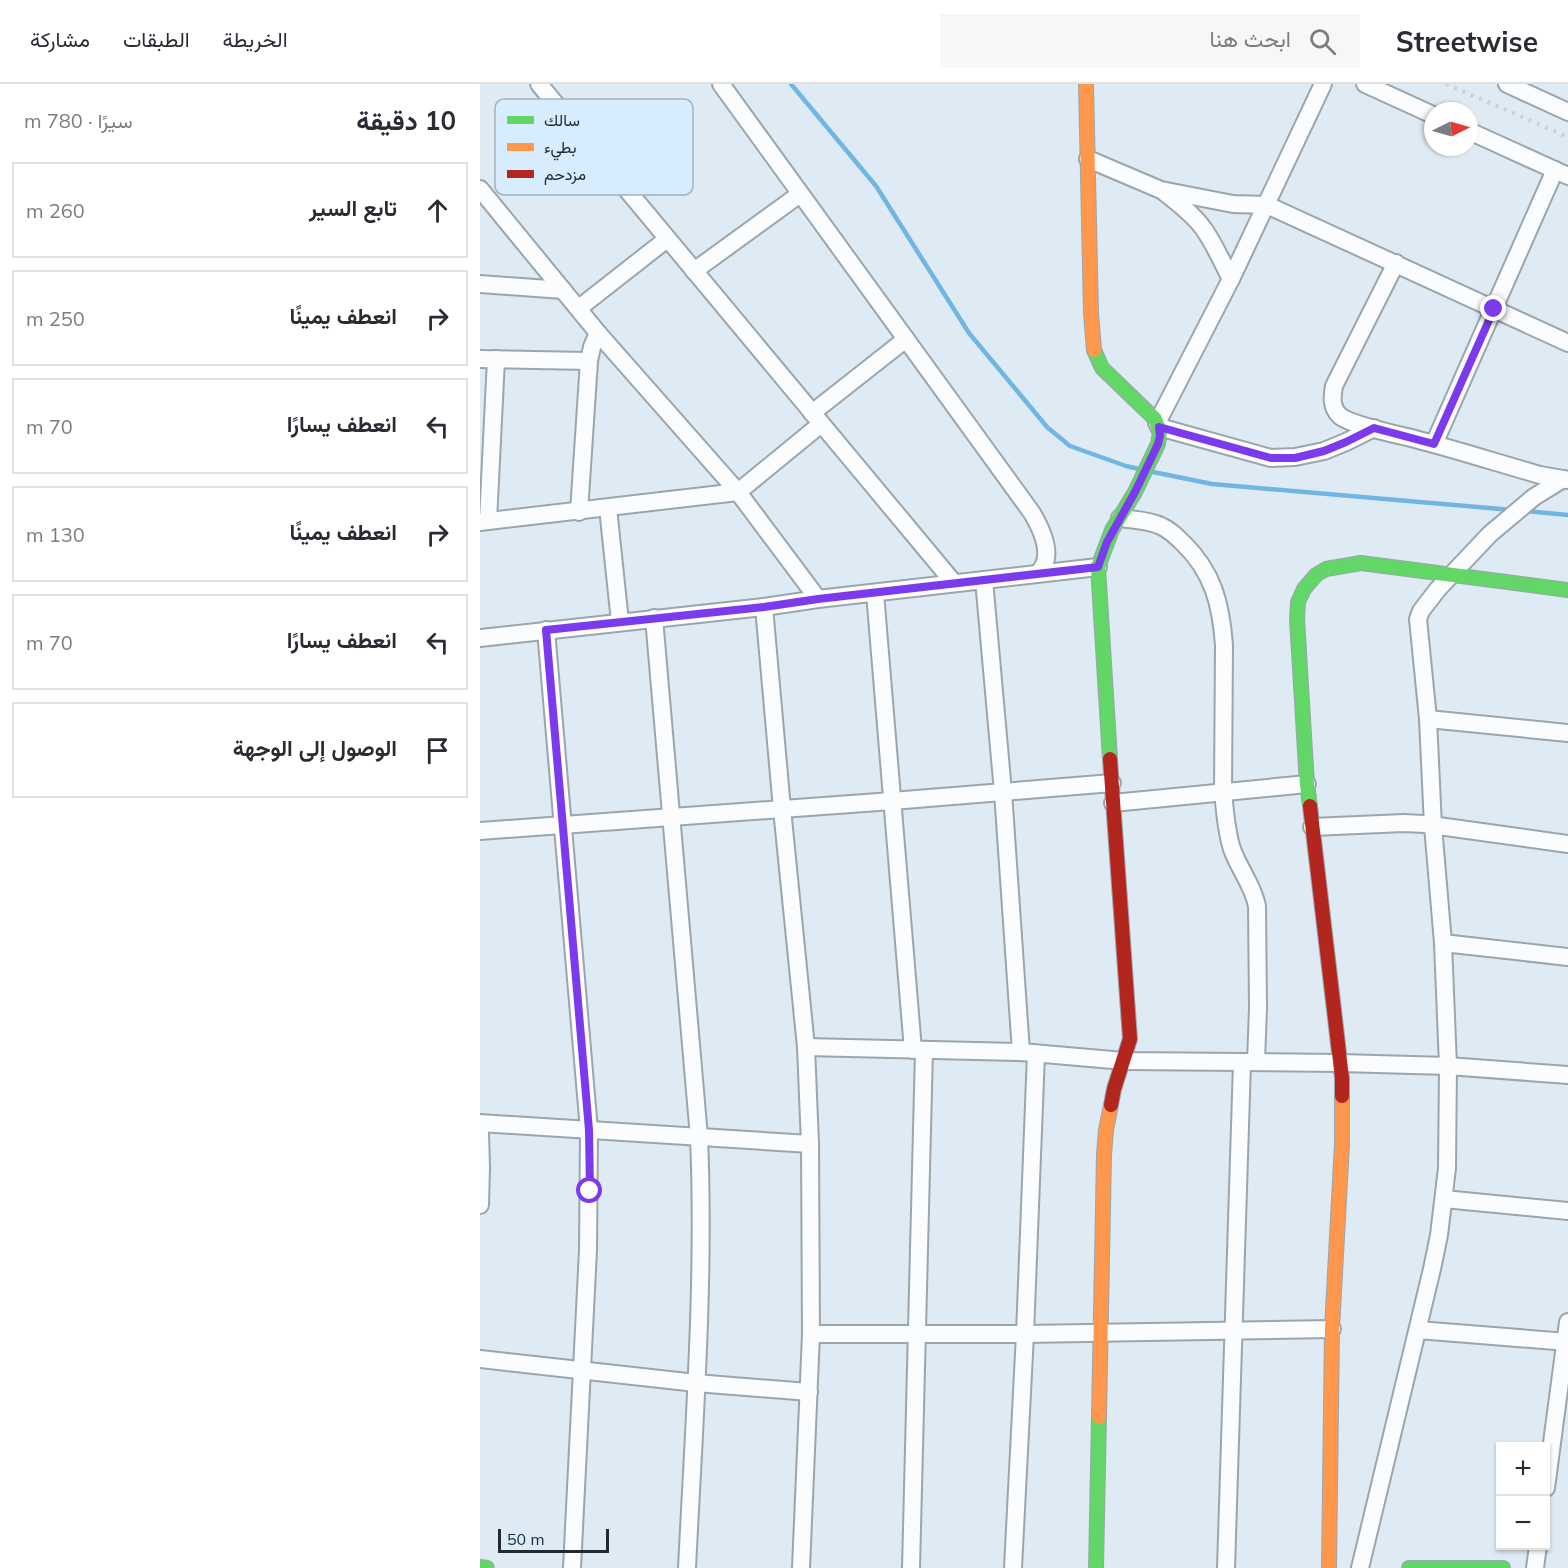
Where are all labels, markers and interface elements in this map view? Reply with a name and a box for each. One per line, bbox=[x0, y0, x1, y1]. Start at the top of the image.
search box bbox=[940, 14, 1360, 68]
text: Streetwise bbox=[1396, 24, 1538, 59]
text: ابحث هنا bbox=[1210, 25, 1291, 53]
icon: search bbox=[1306, 25, 1339, 58]
text: مشاركة bbox=[30, 26, 90, 52]
text: الطبقات bbox=[123, 26, 190, 52]
text: الخريطة bbox=[223, 26, 288, 52]
legend bbox=[495, 99, 693, 195]
north arrow bbox=[1424, 102, 1478, 156]
text: 10 دقيقة bbox=[356, 104, 456, 137]
text: سيرًا · 780 m bbox=[24, 108, 133, 133]
text: سالك bbox=[544, 110, 580, 130]
text: بطيء bbox=[544, 137, 576, 161]
text: مزدحم bbox=[544, 164, 586, 185]
text: تابع السير bbox=[309, 194, 397, 222]
icon: ahead bbox=[421, 194, 454, 227]
text: 260 m bbox=[26, 198, 85, 223]
route end bbox=[1480, 295, 1506, 321]
text: انعطف يمينًا bbox=[290, 302, 397, 330]
icon: right bbox=[421, 302, 454, 335]
text: 250 m bbox=[26, 306, 85, 331]
text: انعطف يسارًا bbox=[287, 410, 397, 438]
icon: left bbox=[421, 410, 454, 443]
text: 70 m bbox=[26, 414, 73, 439]
text: انعطف يمينًا bbox=[290, 518, 397, 546]
icon: right bbox=[421, 518, 454, 551]
text: 130 m bbox=[26, 522, 85, 547]
text: انعطف يسارًا bbox=[287, 626, 397, 654]
icon: left bbox=[421, 626, 454, 659]
text: 70 m bbox=[26, 630, 73, 655]
text: الوصول إلى الوجهة bbox=[233, 734, 397, 762]
icon: arrive bbox=[421, 734, 454, 767]
route start bbox=[576, 1177, 602, 1203]
map controls bbox=[1496, 1442, 1550, 1550]
button: + bbox=[1496, 1442, 1550, 1496]
button: − bbox=[1496, 1496, 1550, 1550]
scale bar bbox=[498, 1526, 609, 1554]
text: 50 m bbox=[507, 1529, 544, 1549]

